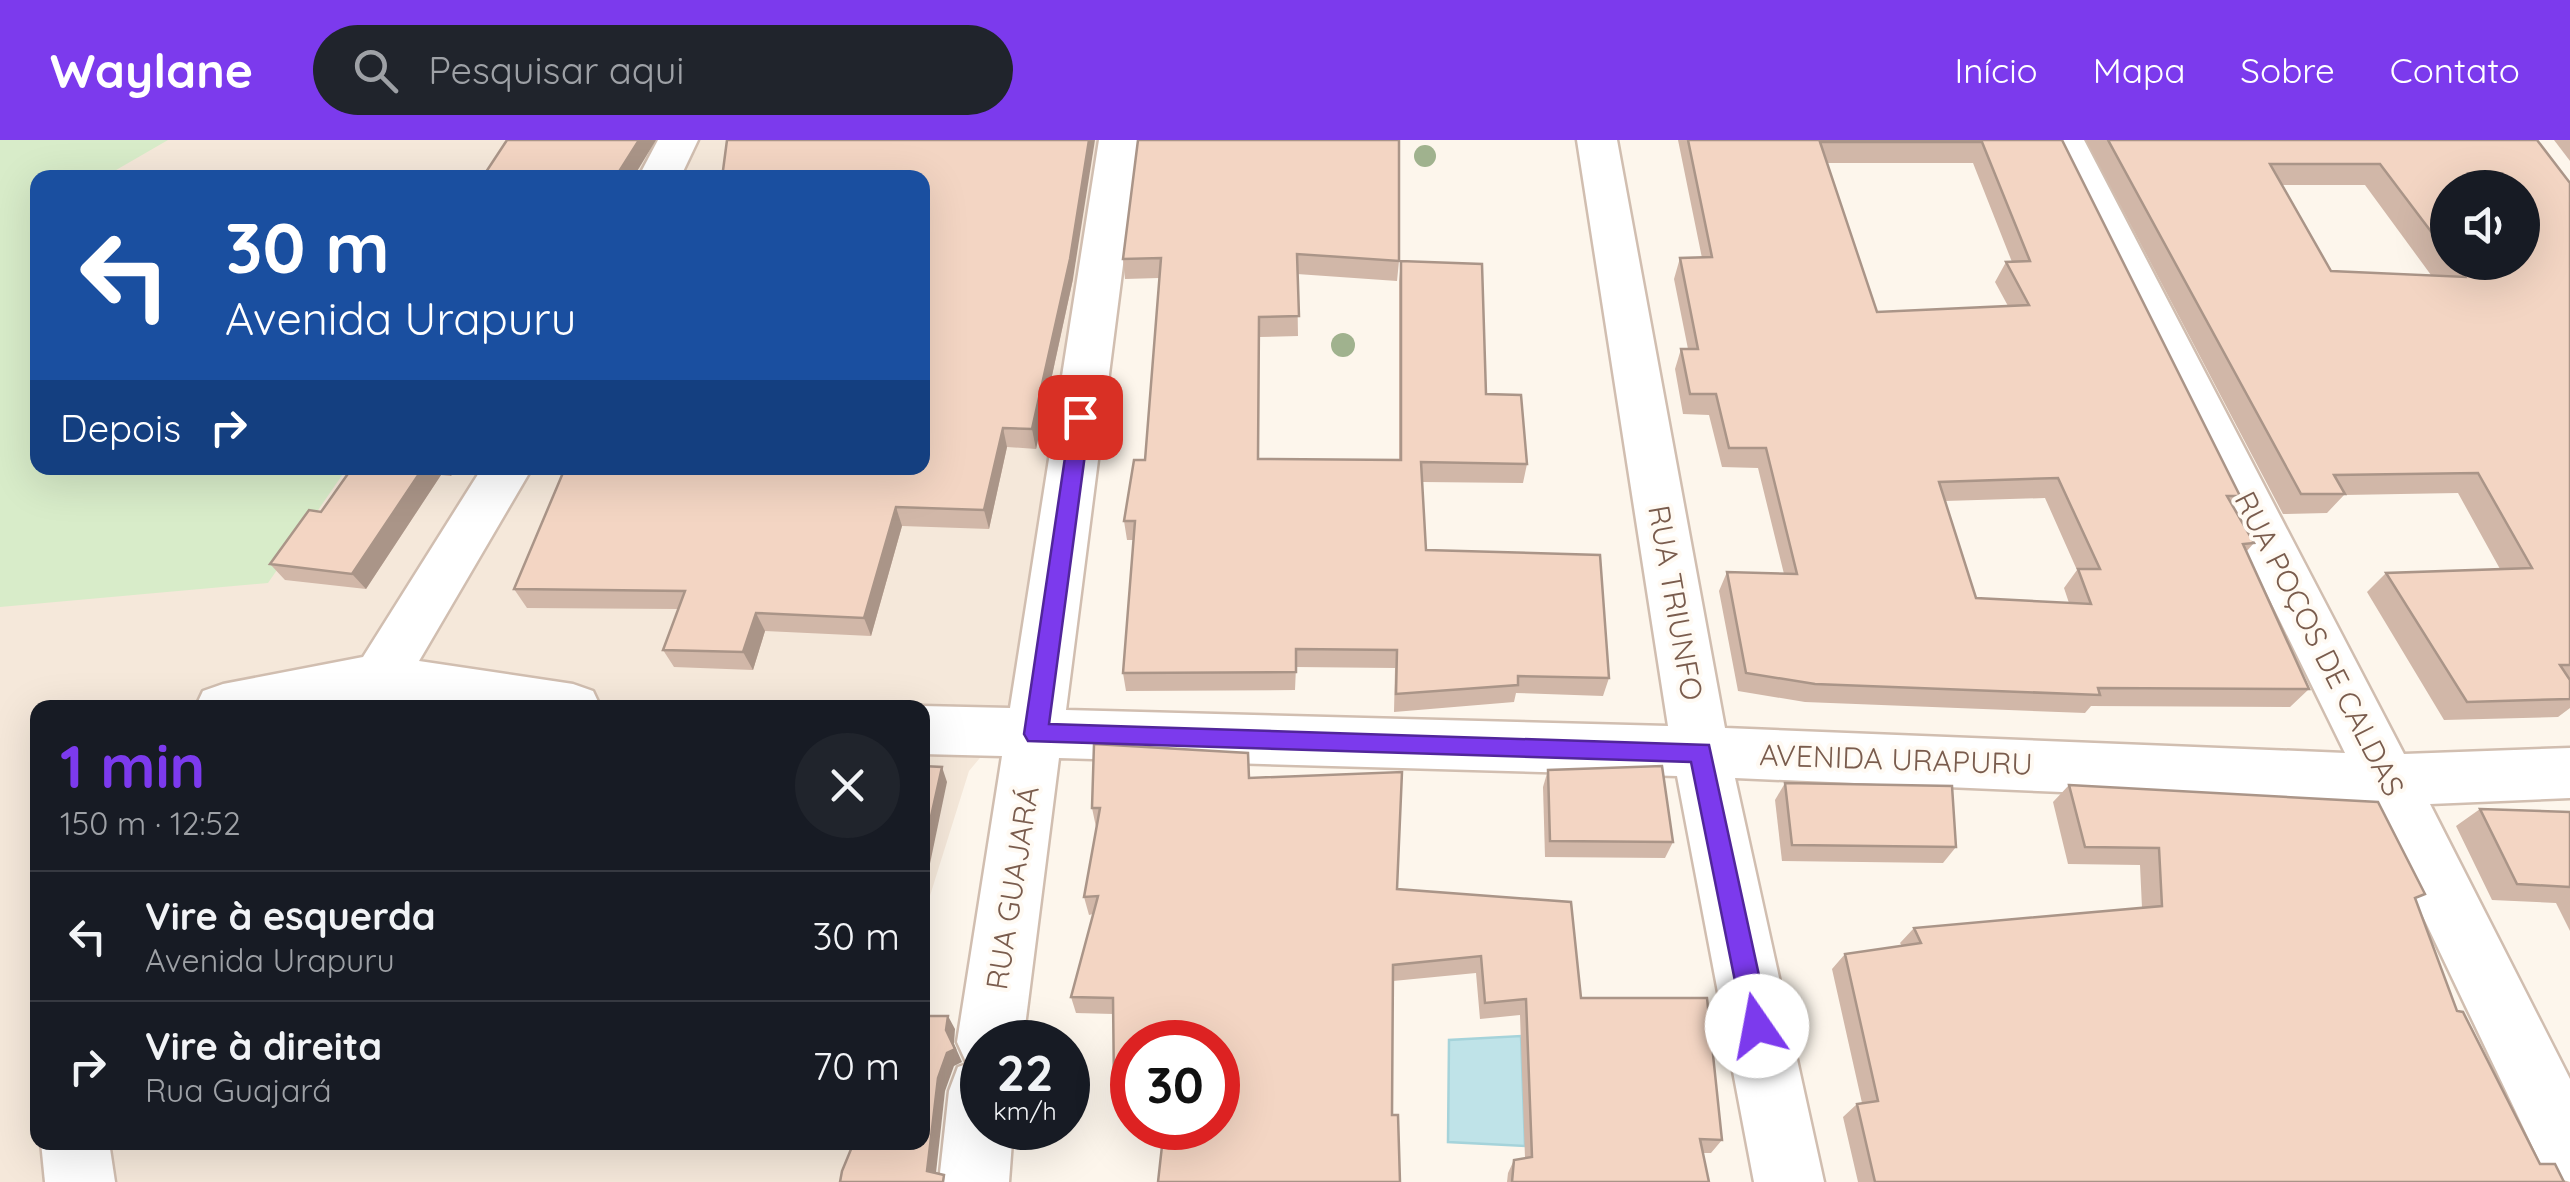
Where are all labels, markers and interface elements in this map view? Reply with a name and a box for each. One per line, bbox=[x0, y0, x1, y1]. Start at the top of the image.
search box bbox=[313, 25, 1013, 115]
text: Waylane bbox=[50, 40, 253, 100]
icon: search bbox=[348, 43, 403, 98]
text: Pesquisar aqui bbox=[428, 46, 685, 94]
text: Início bbox=[1955, 48, 2038, 92]
text: Mapa bbox=[2093, 48, 2185, 92]
text: Sobre bbox=[2240, 48, 2335, 92]
text: Contato bbox=[2390, 48, 2520, 92]
map controls bbox=[2430, 170, 2540, 280]
button: sound bbox=[2430, 170, 2540, 280]
text: 30 m bbox=[225, 203, 390, 291]
icon: left bbox=[60, 210, 190, 340]
text: Avenida Urapuru bbox=[225, 290, 576, 346]
pin bbox=[1038, 375, 1123, 460]
icon: arrive bbox=[1053, 390, 1108, 445]
icon: right bbox=[201, 400, 256, 455]
text: Depois bbox=[60, 404, 181, 452]
street label: RUA POÇOS DE CALDAS bbox=[2227, 485, 2413, 802]
street label: RUA TRIUNFO bbox=[1640, 502, 1712, 703]
text: 1 min bbox=[60, 728, 205, 803]
button: close bbox=[795, 733, 900, 838]
street label: AVENIDA URAPURU bbox=[1759, 735, 2033, 783]
street label: RUA GUAJARÁ bbox=[977, 783, 1047, 992]
text: 150 m · 12:52 bbox=[60, 803, 241, 843]
text: Vire à esquerda bbox=[145, 892, 436, 940]
icon: left bbox=[60, 909, 115, 964]
text: 30 m bbox=[812, 912, 900, 960]
text: Avenida Urapuru bbox=[145, 940, 395, 980]
position arrow bbox=[1705, 974, 1809, 1078]
speed limit sign: 30 bbox=[1110, 1020, 1240, 1150]
text: Vire à direita bbox=[145, 1022, 382, 1070]
icon: right bbox=[60, 1039, 115, 1094]
text: 22 bbox=[997, 1041, 1053, 1104]
text: 70 m bbox=[813, 1042, 900, 1090]
text: Rua Guajará bbox=[145, 1070, 332, 1110]
text: km/h bbox=[993, 1095, 1057, 1126]

